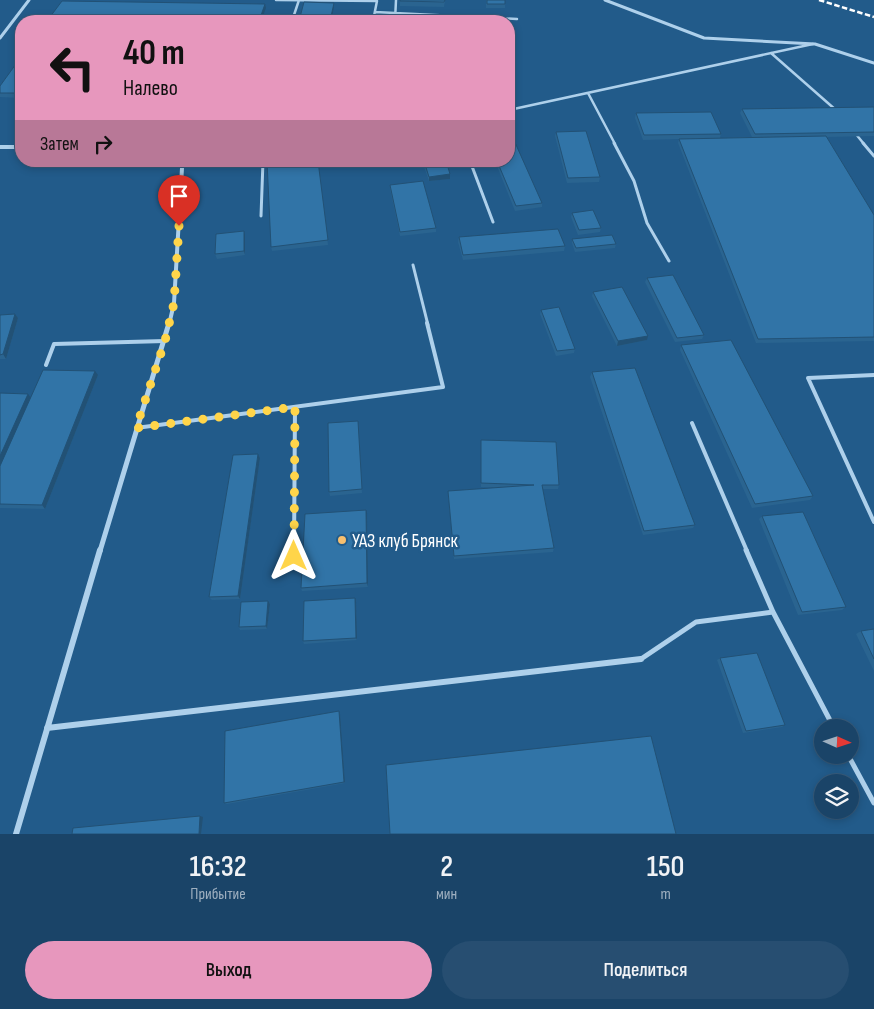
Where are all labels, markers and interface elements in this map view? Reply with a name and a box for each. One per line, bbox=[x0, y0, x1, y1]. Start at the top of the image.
text: 40 m bbox=[123, 32, 185, 75]
icon: left bbox=[40, 35, 105, 100]
text: Налево bbox=[123, 75, 178, 102]
icon: right bbox=[89, 130, 117, 158]
text: Затем bbox=[40, 133, 79, 156]
pin bbox=[158, 175, 200, 226]
icon: arrive bbox=[165, 182, 193, 210]
position arrow bbox=[267, 529, 319, 581]
place label: УАЗ клуб Брянск bbox=[352, 530, 459, 553]
marker: УАЗ клуб Брянск bbox=[336, 534, 348, 546]
north arrow bbox=[814, 719, 859, 764]
map controls bbox=[814, 719, 859, 819]
button: layers bbox=[814, 774, 859, 819]
text: 16:32 bbox=[189, 849, 247, 885]
text: 2 bbox=[440, 849, 453, 885]
text: 150 bbox=[647, 849, 685, 885]
text: Прибытие bbox=[190, 885, 246, 904]
text: мин bbox=[436, 885, 457, 904]
text: m bbox=[660, 885, 671, 904]
button: Выход bbox=[25, 941, 432, 999]
button: Поделиться bbox=[442, 941, 849, 999]

